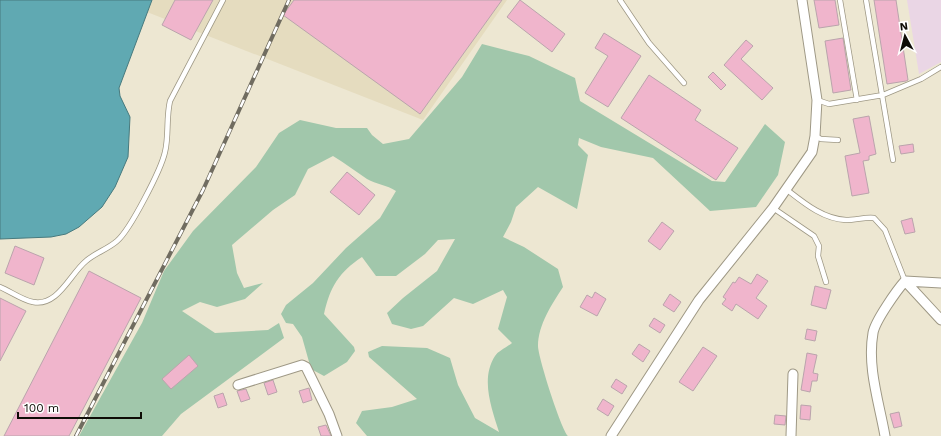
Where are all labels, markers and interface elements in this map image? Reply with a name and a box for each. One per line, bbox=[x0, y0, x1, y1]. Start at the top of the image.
north arrow bbox=[885, 16, 925, 56]
text: N bbox=[899, 20, 909, 34]
scale bar bbox=[18, 394, 141, 420]
text: 100 m bbox=[24, 401, 59, 415]

